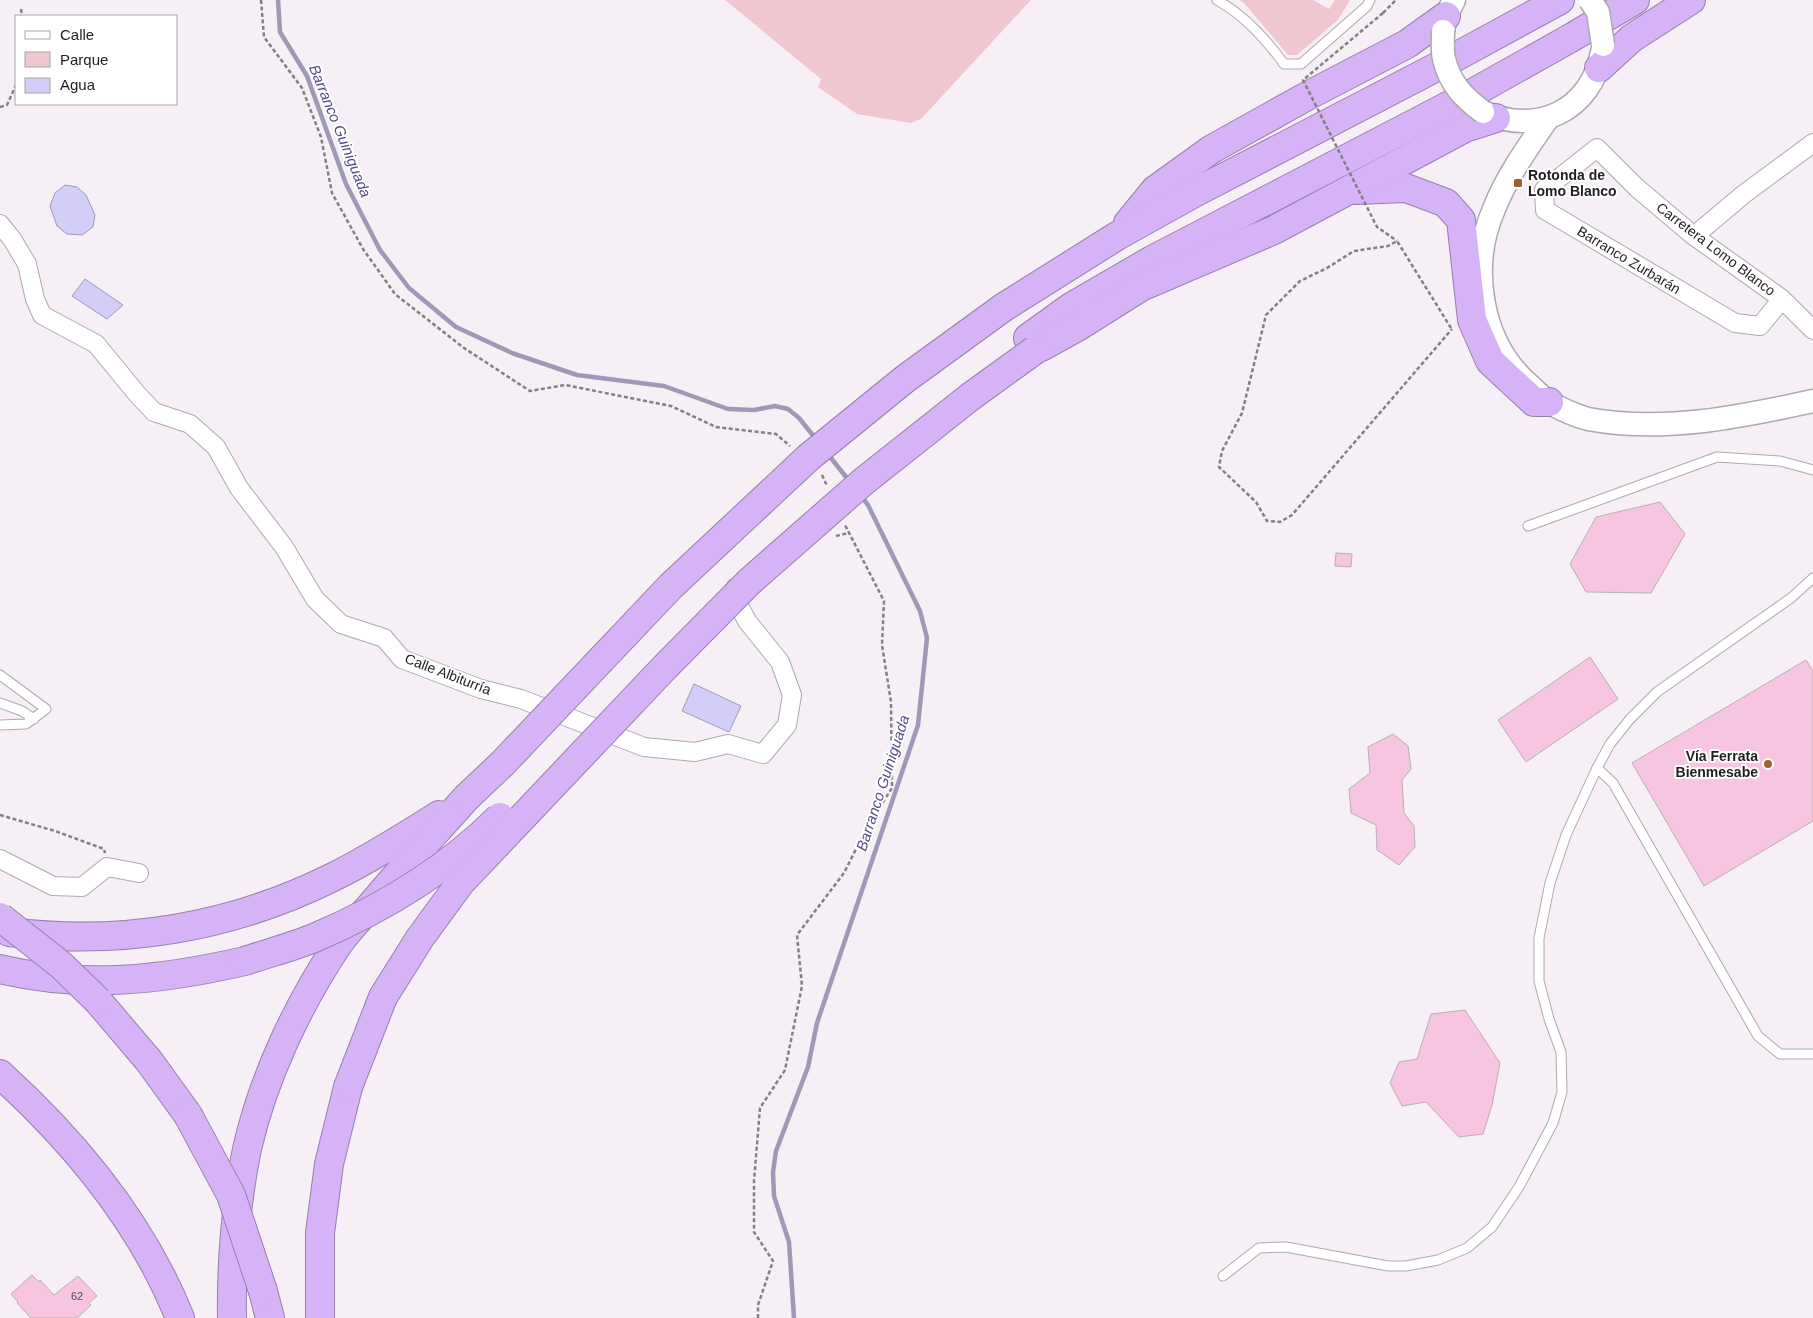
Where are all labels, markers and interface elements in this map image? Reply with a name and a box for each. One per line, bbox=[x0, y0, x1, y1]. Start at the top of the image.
legend bbox=[15, 15, 178, 105]
text: Calle bbox=[60, 26, 94, 43]
text: Parque bbox=[60, 51, 108, 68]
water label: Barranco Guiniguada bbox=[306, 62, 375, 200]
text: Agua bbox=[60, 76, 96, 93]
place label: Rotonda de Lomo Blanco bbox=[1528, 167, 1617, 199]
marker: Rotonda de Lomo Blanco bbox=[1512, 177, 1524, 189]
street label: Carretera Lomo Blanco bbox=[1653, 199, 1779, 299]
street label: Barranco Zurbarán bbox=[1575, 223, 1683, 297]
street label: Calle Albiturría bbox=[403, 650, 494, 698]
water label: Barranco Guiniguada bbox=[853, 713, 913, 853]
place label: Vía Ferrata Bienmesabe bbox=[1676, 748, 1758, 780]
marker: Vía Ferrata Bienmesabe bbox=[1762, 758, 1774, 770]
house number: 62 bbox=[71, 1290, 83, 1302]

